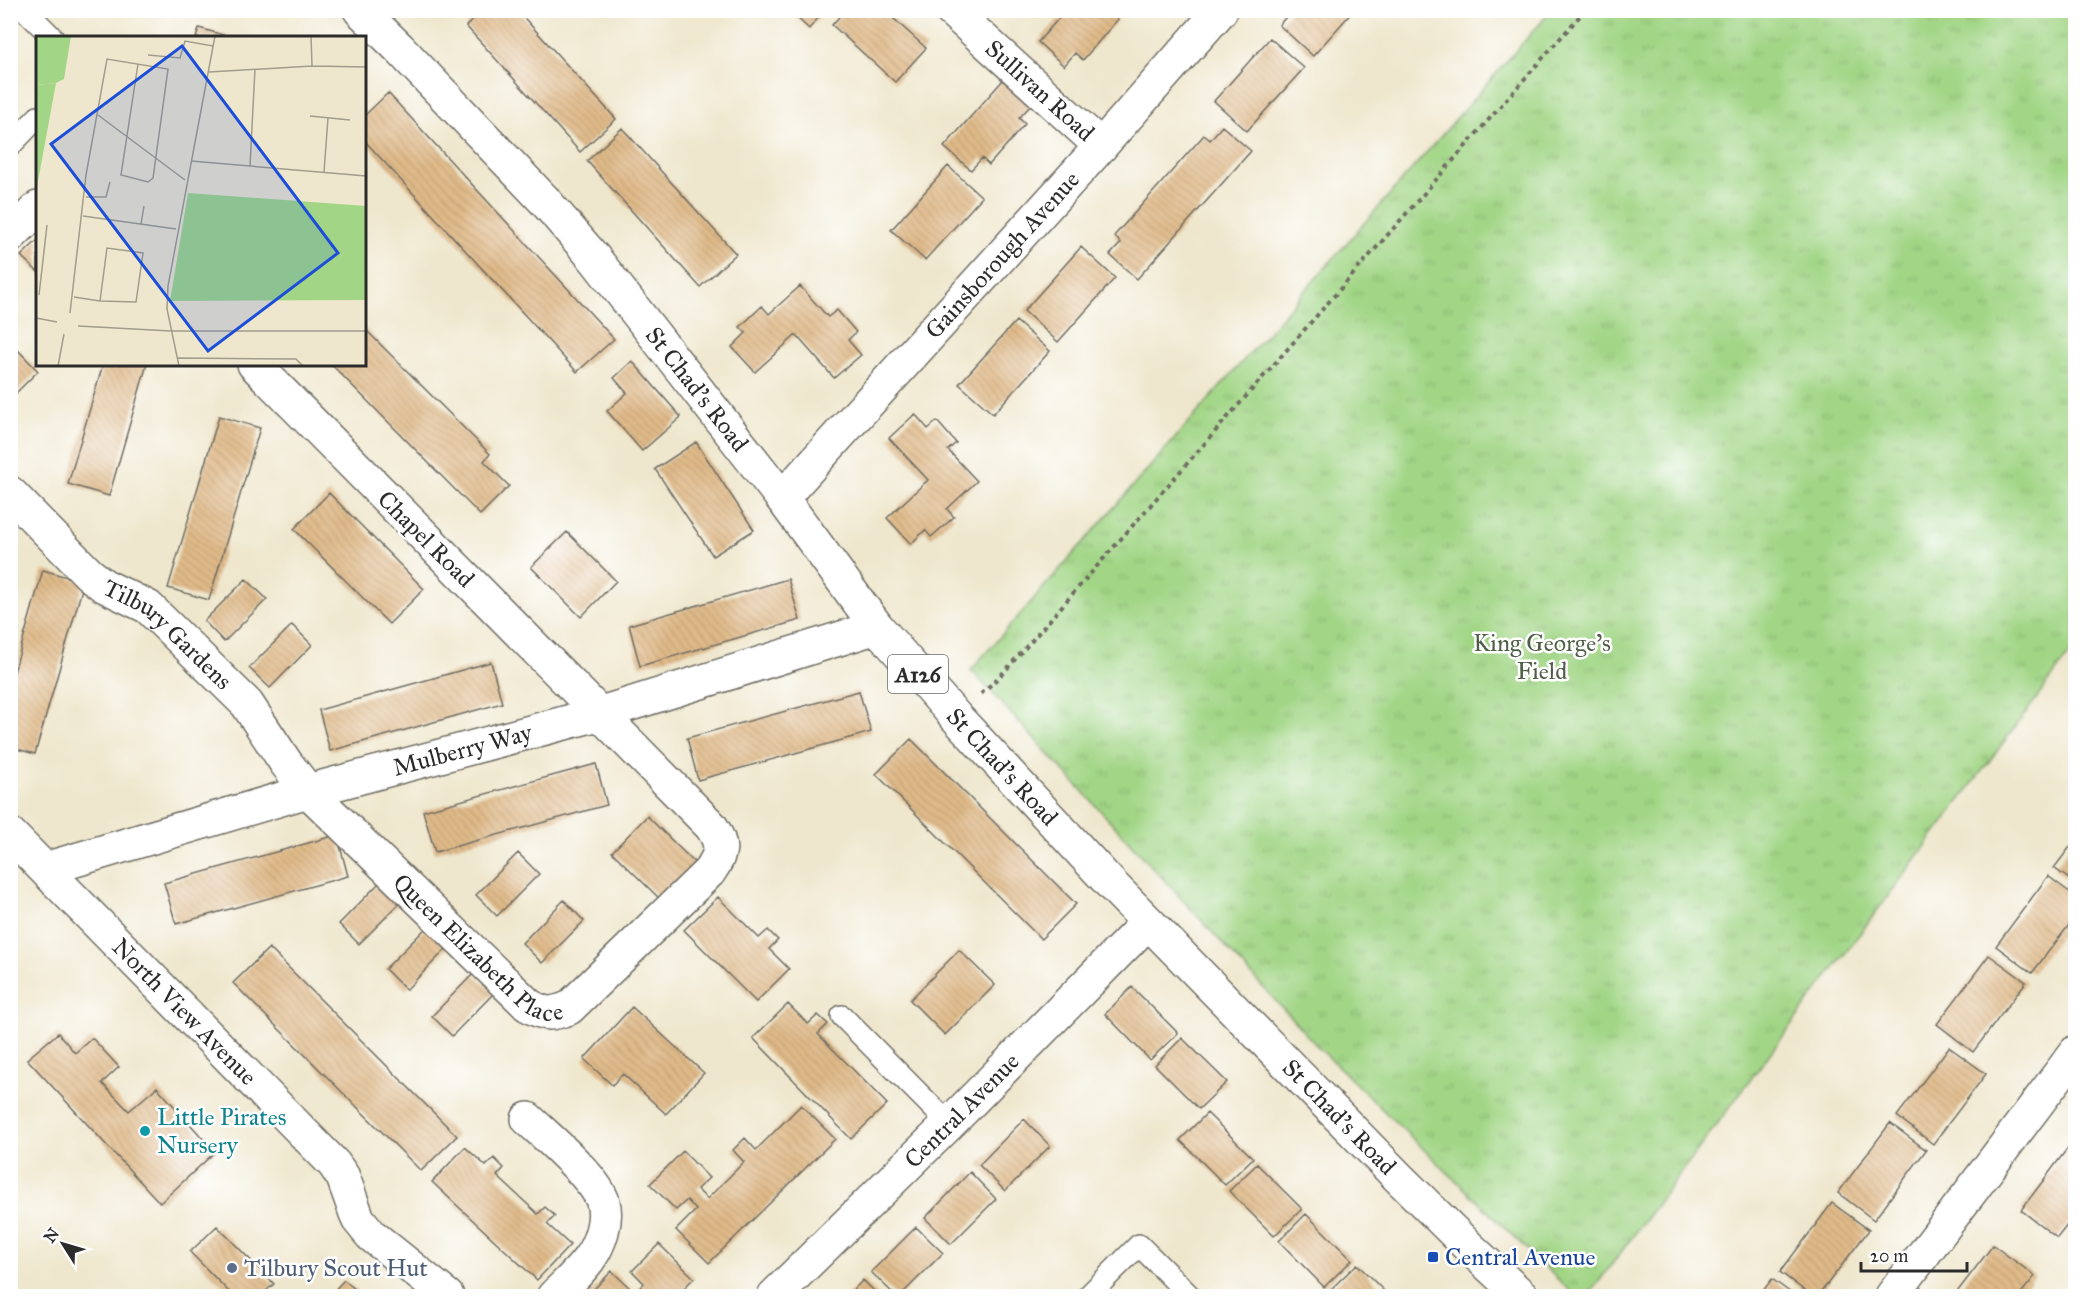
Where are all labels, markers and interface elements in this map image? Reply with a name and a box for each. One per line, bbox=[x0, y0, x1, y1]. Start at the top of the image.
street label: Sullivan Road bbox=[979, 34, 1101, 148]
inset map bbox=[36, 36, 366, 366]
street label: Gainsborough Avenue bbox=[919, 165, 1086, 345]
street label: St Chad's Road bbox=[639, 321, 755, 458]
street label: Chapel Road bbox=[371, 484, 481, 594]
street label: Tilbury Gardens bbox=[98, 572, 238, 696]
park label: King George's Field bbox=[1473, 628, 1611, 686]
road number: A126 bbox=[888, 655, 948, 693]
street label: St Chad's Road bbox=[940, 702, 1064, 832]
street label: Mulberry Way bbox=[390, 717, 536, 783]
street label: Queen Elizabeth Place bbox=[387, 867, 566, 1028]
street label: North View Avenue bbox=[106, 932, 263, 1092]
street label: Central Avenue bbox=[898, 1047, 1026, 1174]
street label: St Chad's Road bbox=[1276, 1053, 1403, 1181]
place label: Little Pirates Nursery bbox=[157, 1102, 287, 1160]
marker: Little Pirates Nursery bbox=[138, 1124, 152, 1138]
north arrow bbox=[33, 1214, 93, 1274]
text: N bbox=[40, 1224, 63, 1246]
scale bar bbox=[1861, 1235, 1968, 1273]
place label: Central Avenue bbox=[1445, 1242, 1596, 1272]
text: 20 m bbox=[1870, 1245, 1908, 1267]
marker: Central Avenue bbox=[1426, 1250, 1440, 1264]
place label: Tilbury Scout Hut bbox=[244, 1253, 428, 1283]
marker: Tilbury Scout Hut bbox=[225, 1261, 239, 1275]

